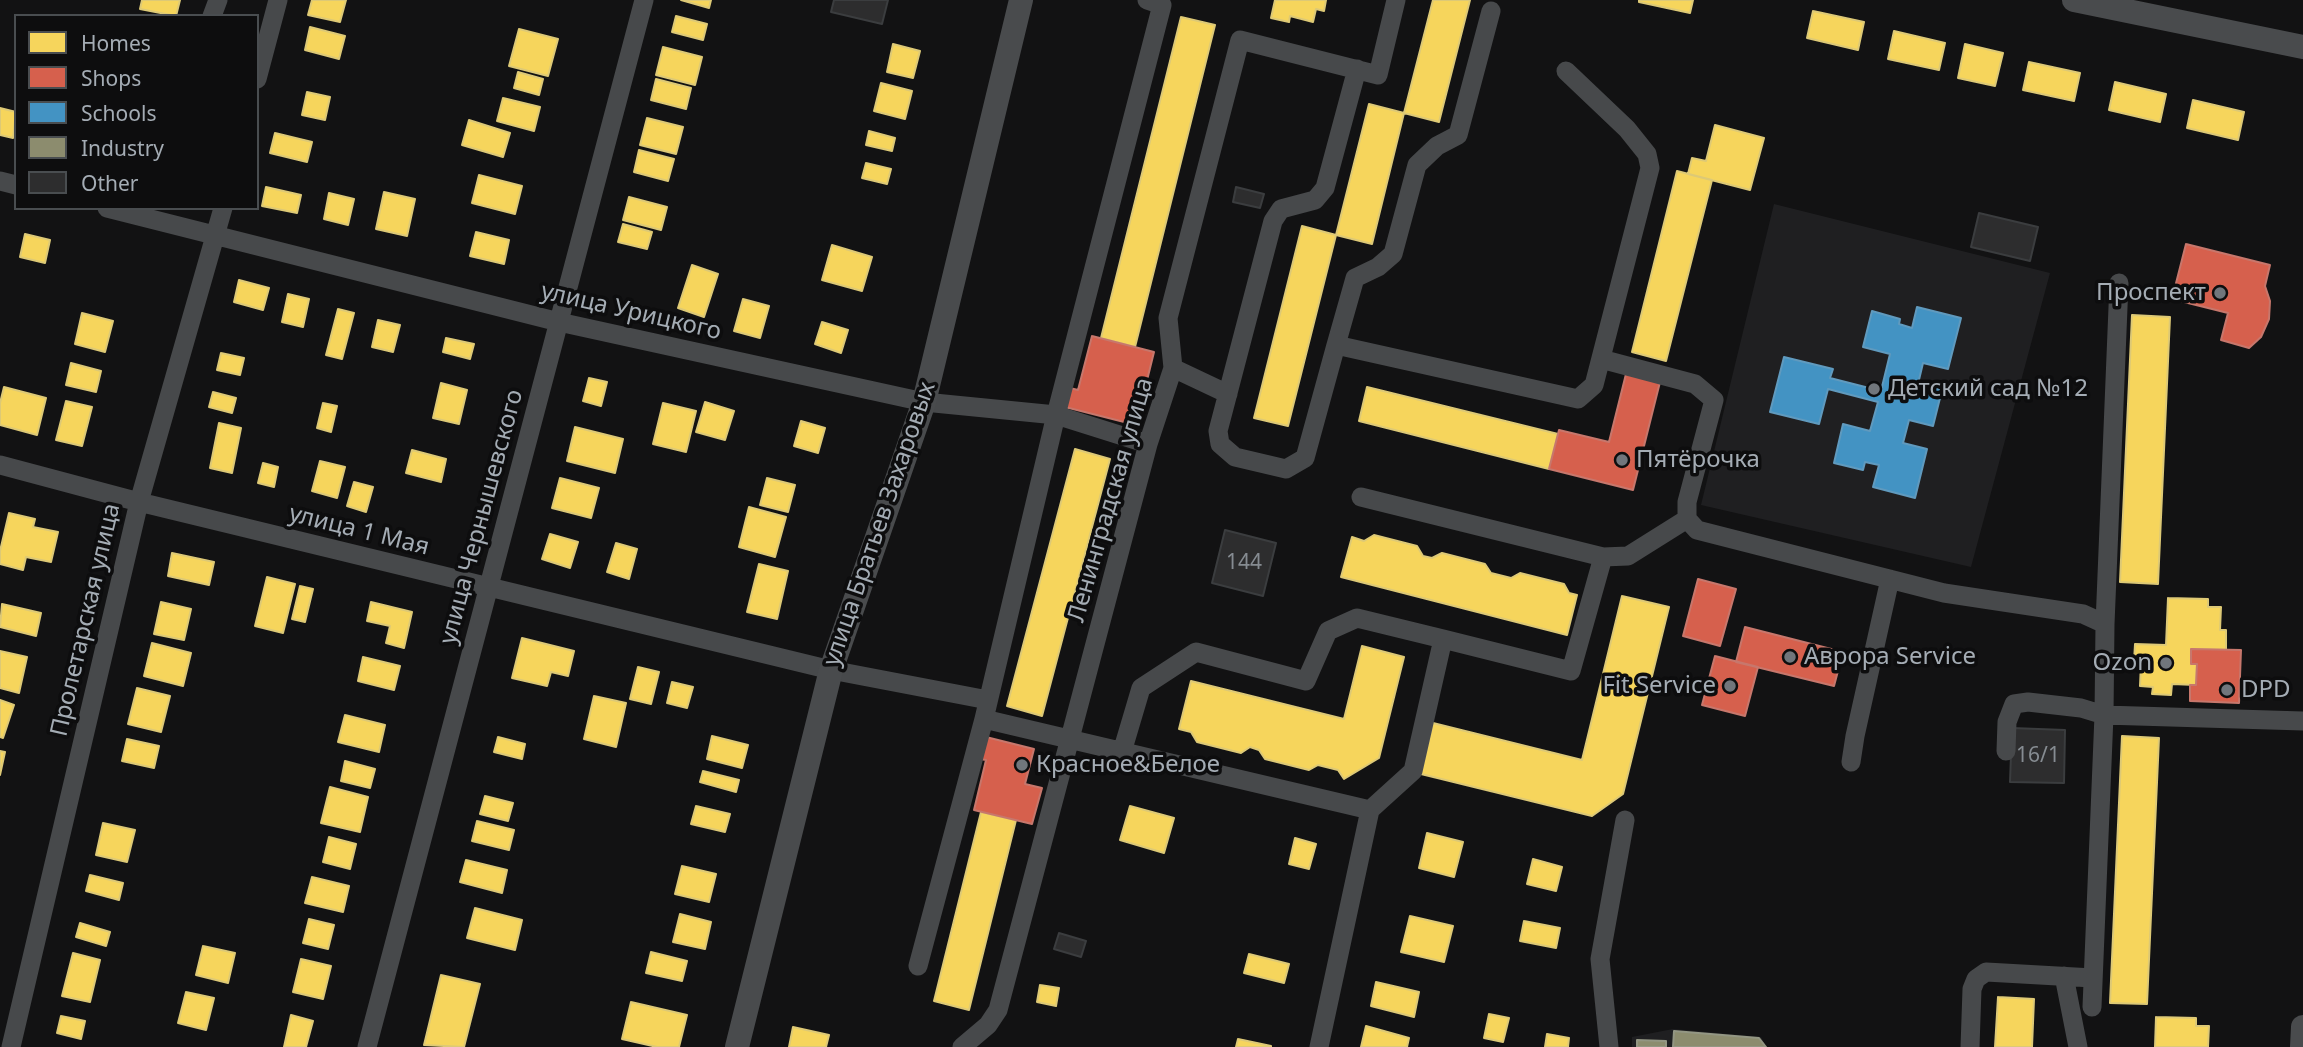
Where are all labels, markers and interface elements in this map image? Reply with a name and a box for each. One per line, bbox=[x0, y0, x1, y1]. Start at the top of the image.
legend bbox=[14, 14, 259, 210]
text: Homes bbox=[81, 29, 151, 57]
text: Shops bbox=[81, 64, 141, 92]
text: Schools bbox=[81, 99, 156, 127]
text: Industry bbox=[81, 134, 164, 162]
text: Other bbox=[81, 169, 138, 197]
street label: улица Урицкого bbox=[538, 277, 724, 347]
place label: Проспект bbox=[2096, 279, 2206, 307]
marker: Проспект bbox=[2212, 285, 2228, 301]
street label: Ленинградская улица bbox=[1062, 374, 1160, 626]
place label: Детский сад №12 bbox=[1888, 375, 2088, 403]
street label: улица Братьев Захаровых bbox=[818, 378, 942, 670]
marker: Детский сад №12 bbox=[1866, 381, 1882, 397]
street label: улица Чернышевского bbox=[434, 387, 530, 647]
place label: Пятёрочка bbox=[1636, 446, 1760, 474]
marker: Пятёрочка bbox=[1614, 452, 1630, 468]
street label: улица 1 Мая bbox=[286, 500, 432, 562]
street label: Пролетарская улица bbox=[45, 501, 127, 739]
house number: 144 bbox=[1226, 550, 1262, 576]
place label: Аврора Service bbox=[1804, 643, 1976, 671]
marker: Аврора Service bbox=[1782, 649, 1798, 665]
place label: Ozon bbox=[2093, 649, 2152, 677]
marker: Ozon bbox=[2158, 655, 2174, 671]
place label: Fit Service bbox=[1602, 672, 1716, 700]
place label: DPD bbox=[2241, 676, 2291, 704]
marker: Fit Service bbox=[1722, 678, 1738, 694]
marker: DPD bbox=[2219, 682, 2235, 698]
house number: 16/1 bbox=[2016, 743, 2060, 769]
place label: Красное&Белое bbox=[1036, 751, 1220, 779]
marker: Красное&Белое bbox=[1014, 757, 1030, 773]

